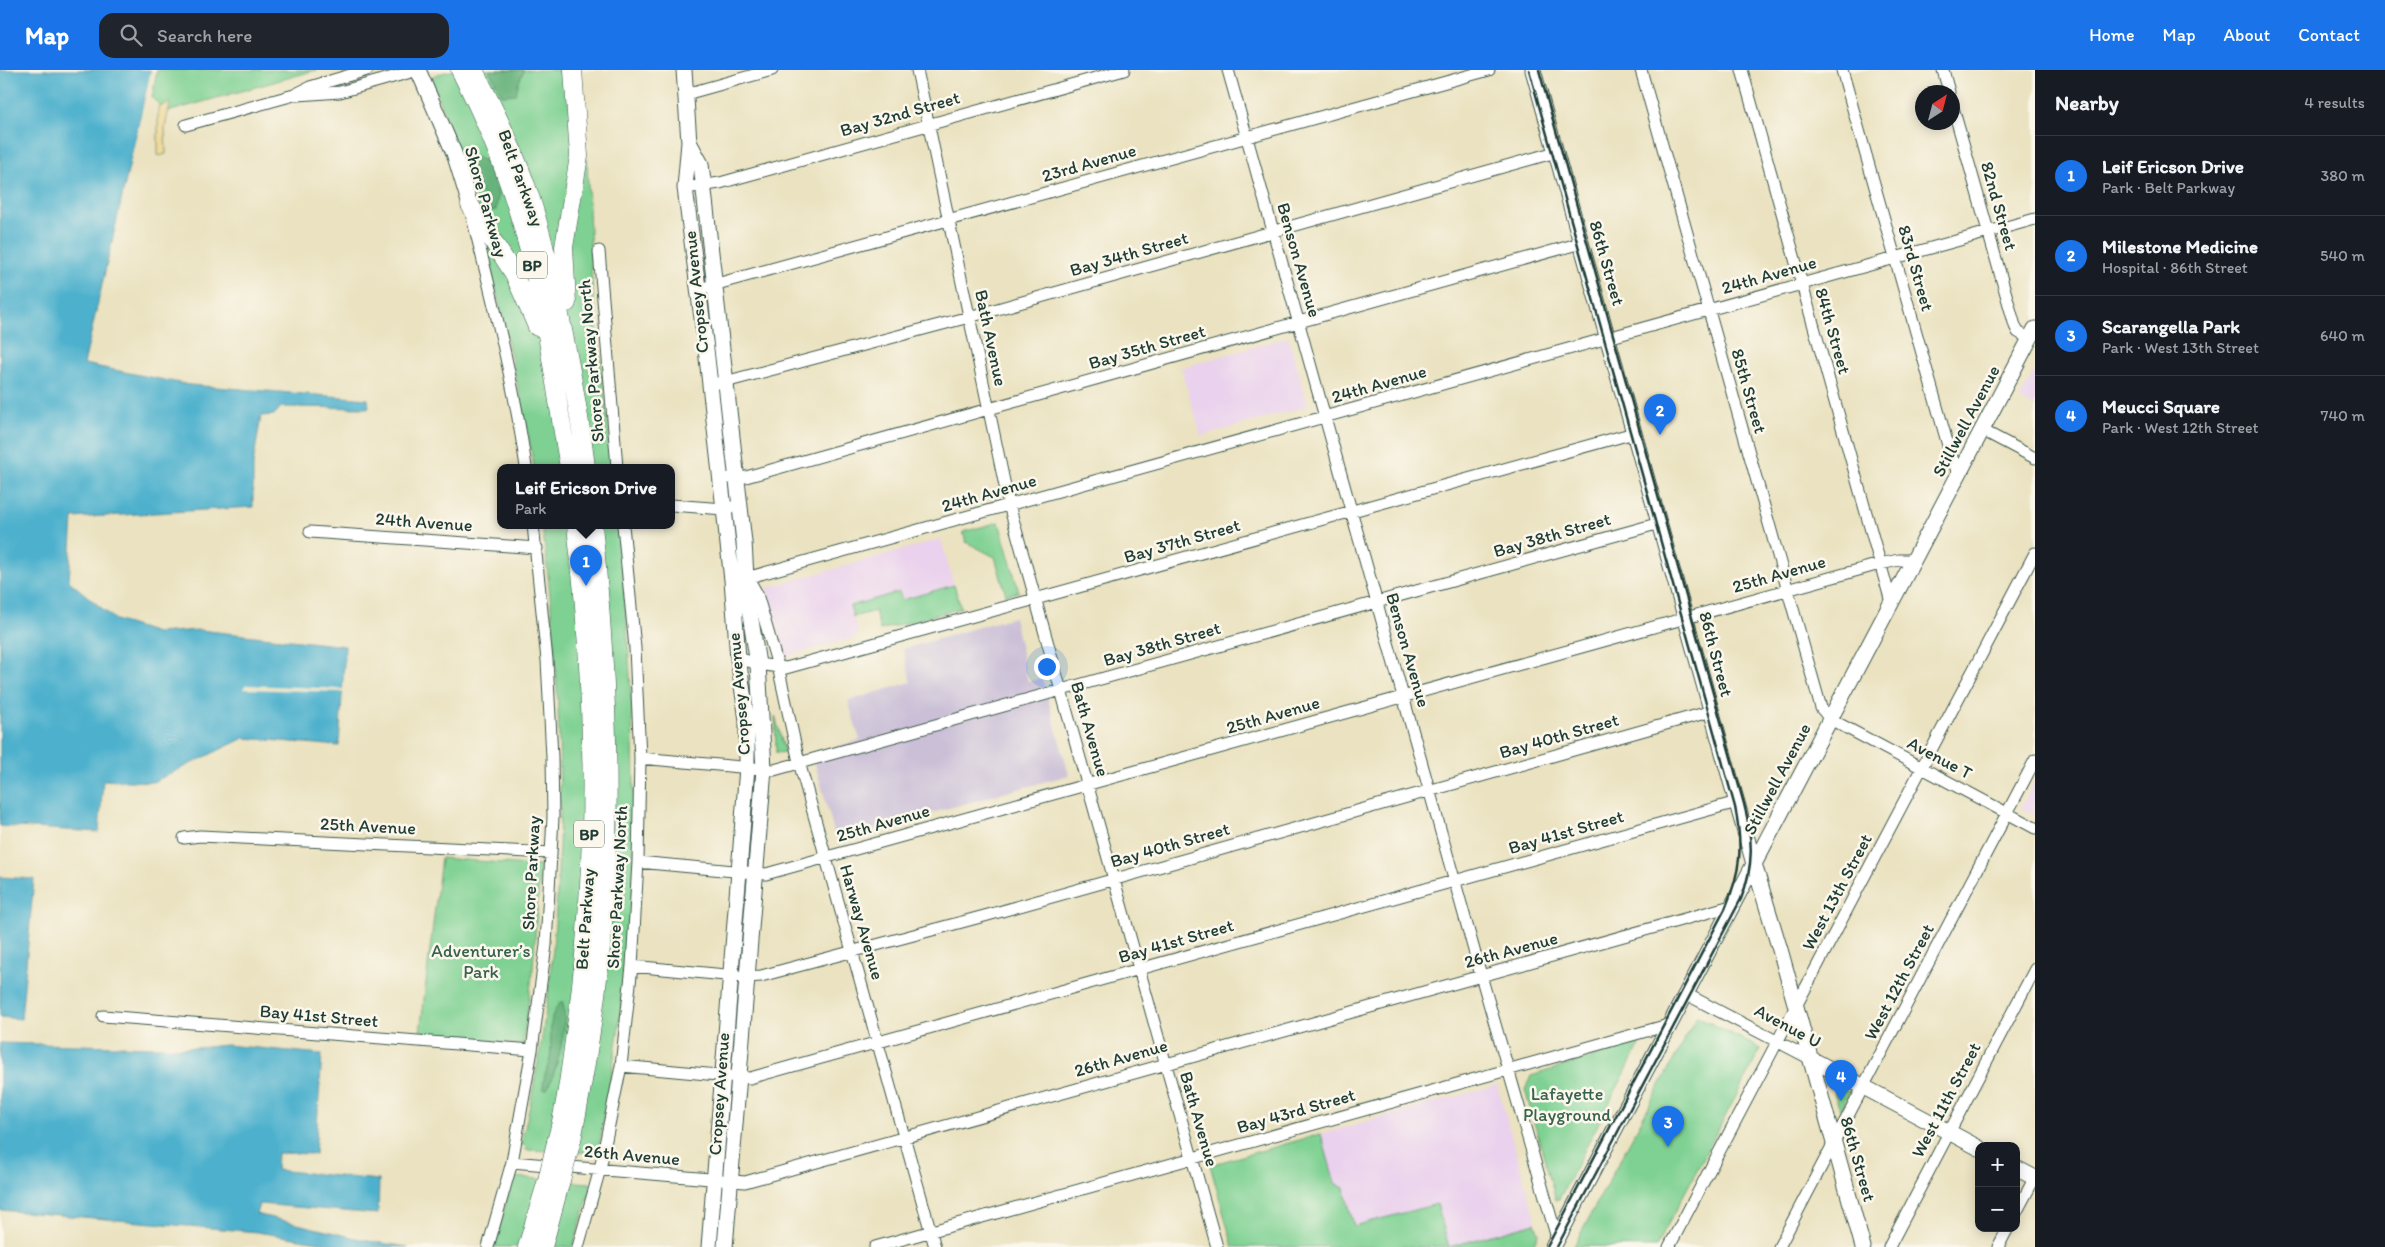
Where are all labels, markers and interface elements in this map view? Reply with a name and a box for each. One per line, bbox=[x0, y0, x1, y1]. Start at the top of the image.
search box bbox=[99, 13, 449, 58]
text: Map bbox=[25, 21, 69, 50]
icon: search bbox=[117, 21, 145, 49]
text: Search here bbox=[157, 24, 252, 47]
text: Home bbox=[2089, 24, 2135, 46]
text: Map bbox=[2163, 24, 2196, 46]
text: About bbox=[2224, 24, 2270, 46]
text: Contact bbox=[2298, 24, 2360, 46]
north arrow bbox=[1915, 85, 1960, 130]
street label: Bay 32nd Street bbox=[838, 86, 963, 142]
text: Nearby bbox=[2055, 90, 2119, 115]
text: 4 results bbox=[2304, 93, 2365, 112]
street label: Belt Parkway bbox=[493, 126, 549, 230]
street label: 23rd Avenue bbox=[1039, 139, 1139, 187]
street label: Shore Parkway bbox=[460, 144, 513, 261]
text: Leif Ericson Drive bbox=[2102, 155, 2244, 178]
street label: 82nd Street bbox=[1976, 159, 2022, 253]
text: 1 bbox=[2067, 166, 2075, 185]
text: 380 m bbox=[2321, 166, 2365, 185]
text: Park · Belt Parkway bbox=[2102, 178, 2235, 197]
street label: Benson Avenue bbox=[1272, 200, 1326, 320]
street label: 86th Street bbox=[1584, 218, 1630, 308]
street label: 83rd Street bbox=[1893, 222, 1939, 314]
street label: Bay 34th Street bbox=[1067, 227, 1191, 281]
street label: Cropsey Avenue bbox=[679, 230, 713, 354]
text: Milestone Medicine bbox=[2102, 235, 2258, 258]
text: 2 bbox=[2067, 246, 2075, 265]
text: 540 m bbox=[2320, 246, 2365, 265]
street label: 24th Avenue bbox=[1719, 251, 1819, 299]
road number: BP bbox=[517, 252, 547, 278]
text: Hospital · 86th Street bbox=[2102, 258, 2248, 277]
street label: Shore Parkway North bbox=[573, 278, 609, 443]
street label: 84th Street bbox=[1810, 285, 1856, 377]
street label: Bath Avenue bbox=[970, 288, 1012, 388]
text: Scarangella Park bbox=[2102, 315, 2240, 338]
street label: Bay 35th Street bbox=[1086, 320, 1208, 374]
text: 3 bbox=[2067, 326, 2075, 345]
text: 640 m bbox=[2320, 326, 2365, 345]
text: Park · West 13th Street bbox=[2102, 338, 2259, 357]
street label: 85th Street bbox=[1726, 346, 1772, 436]
street label: 24th Avenue bbox=[1329, 360, 1429, 408]
street label: Stillwell Avenue bbox=[1927, 361, 2005, 481]
pin: 2 bbox=[1644, 394, 1676, 435]
text: Meucci Square bbox=[2102, 395, 2220, 418]
text: 4 bbox=[2066, 406, 2076, 425]
text: 740 m bbox=[2321, 406, 2365, 425]
text: Park · West 12th Street bbox=[2102, 418, 2259, 437]
popup bbox=[497, 464, 675, 529]
street label: 24th Avenue bbox=[939, 469, 1039, 517]
text: Leif Ericson Drive bbox=[515, 476, 657, 499]
text: Park bbox=[515, 499, 547, 518]
street label: 24th Avenue bbox=[375, 508, 473, 536]
street label: Bay 38th Street bbox=[1491, 508, 1613, 562]
street label: Bay 37th Street bbox=[1121, 514, 1243, 568]
pin: 1 bbox=[570, 545, 602, 586]
street label: 25th Avenue bbox=[1730, 550, 1828, 598]
street label: Benson Avenue bbox=[1381, 590, 1435, 710]
street label: 86th Street bbox=[1694, 609, 1738, 699]
street label: Bay 38th Street bbox=[1101, 617, 1223, 671]
street label: Cropsey Avenue bbox=[723, 632, 755, 756]
your location bbox=[1034, 654, 1060, 680]
street label: Bath Avenue bbox=[1066, 679, 1114, 779]
street label: 25th Avenue bbox=[1224, 691, 1322, 739]
street label: Bay 40th Street bbox=[1497, 708, 1621, 764]
street label: Stillwell Avenue bbox=[1738, 719, 1816, 839]
street label: Avenue T bbox=[1904, 732, 1976, 784]
street label: 25th Avenue bbox=[834, 799, 932, 847]
street label: Shore Parkway North bbox=[602, 804, 632, 969]
street label: Bay 41st Street bbox=[1506, 805, 1626, 859]
street label: 25th Avenue bbox=[319, 813, 417, 839]
street label: Shore Parkway bbox=[517, 815, 545, 931]
street label: Bay 40th Street bbox=[1108, 817, 1232, 873]
road number: BP bbox=[574, 821, 604, 848]
street label: West 13th Street bbox=[1797, 830, 1877, 954]
street label: Harway Avenue bbox=[835, 862, 889, 982]
street label: Belt Parkway bbox=[570, 867, 600, 971]
street label: Bay 41st Street bbox=[1116, 914, 1236, 968]
street label: West 12th Street bbox=[1859, 920, 1939, 1044]
street label: 26th Avenue bbox=[1462, 927, 1560, 973]
park label: Adventurer’s Park bbox=[431, 940, 531, 983]
street label: Avenue U bbox=[1751, 999, 1825, 1053]
street label: Bay 41st Street bbox=[259, 1000, 379, 1032]
street label: Cropsey Avenue bbox=[704, 1032, 734, 1156]
street label: 26th Avenue bbox=[1072, 1034, 1170, 1082]
street label: West 11th Street bbox=[1906, 1038, 1986, 1161]
pin: 4 bbox=[1825, 1060, 1857, 1101]
street label: Bath Avenue bbox=[1175, 1069, 1223, 1169]
park label: Lafayette Playground bbox=[1523, 1083, 1611, 1126]
street label: Bay 43rd Street bbox=[1234, 1084, 1358, 1138]
pin: 3 bbox=[1652, 1106, 1684, 1147]
street label: 86th Street bbox=[1835, 1114, 1881, 1204]
street label: 26th Avenue bbox=[583, 1140, 681, 1170]
map controls bbox=[1975, 1142, 2020, 1232]
button: + bbox=[1975, 1142, 2020, 1187]
button: − bbox=[1975, 1187, 2020, 1232]

